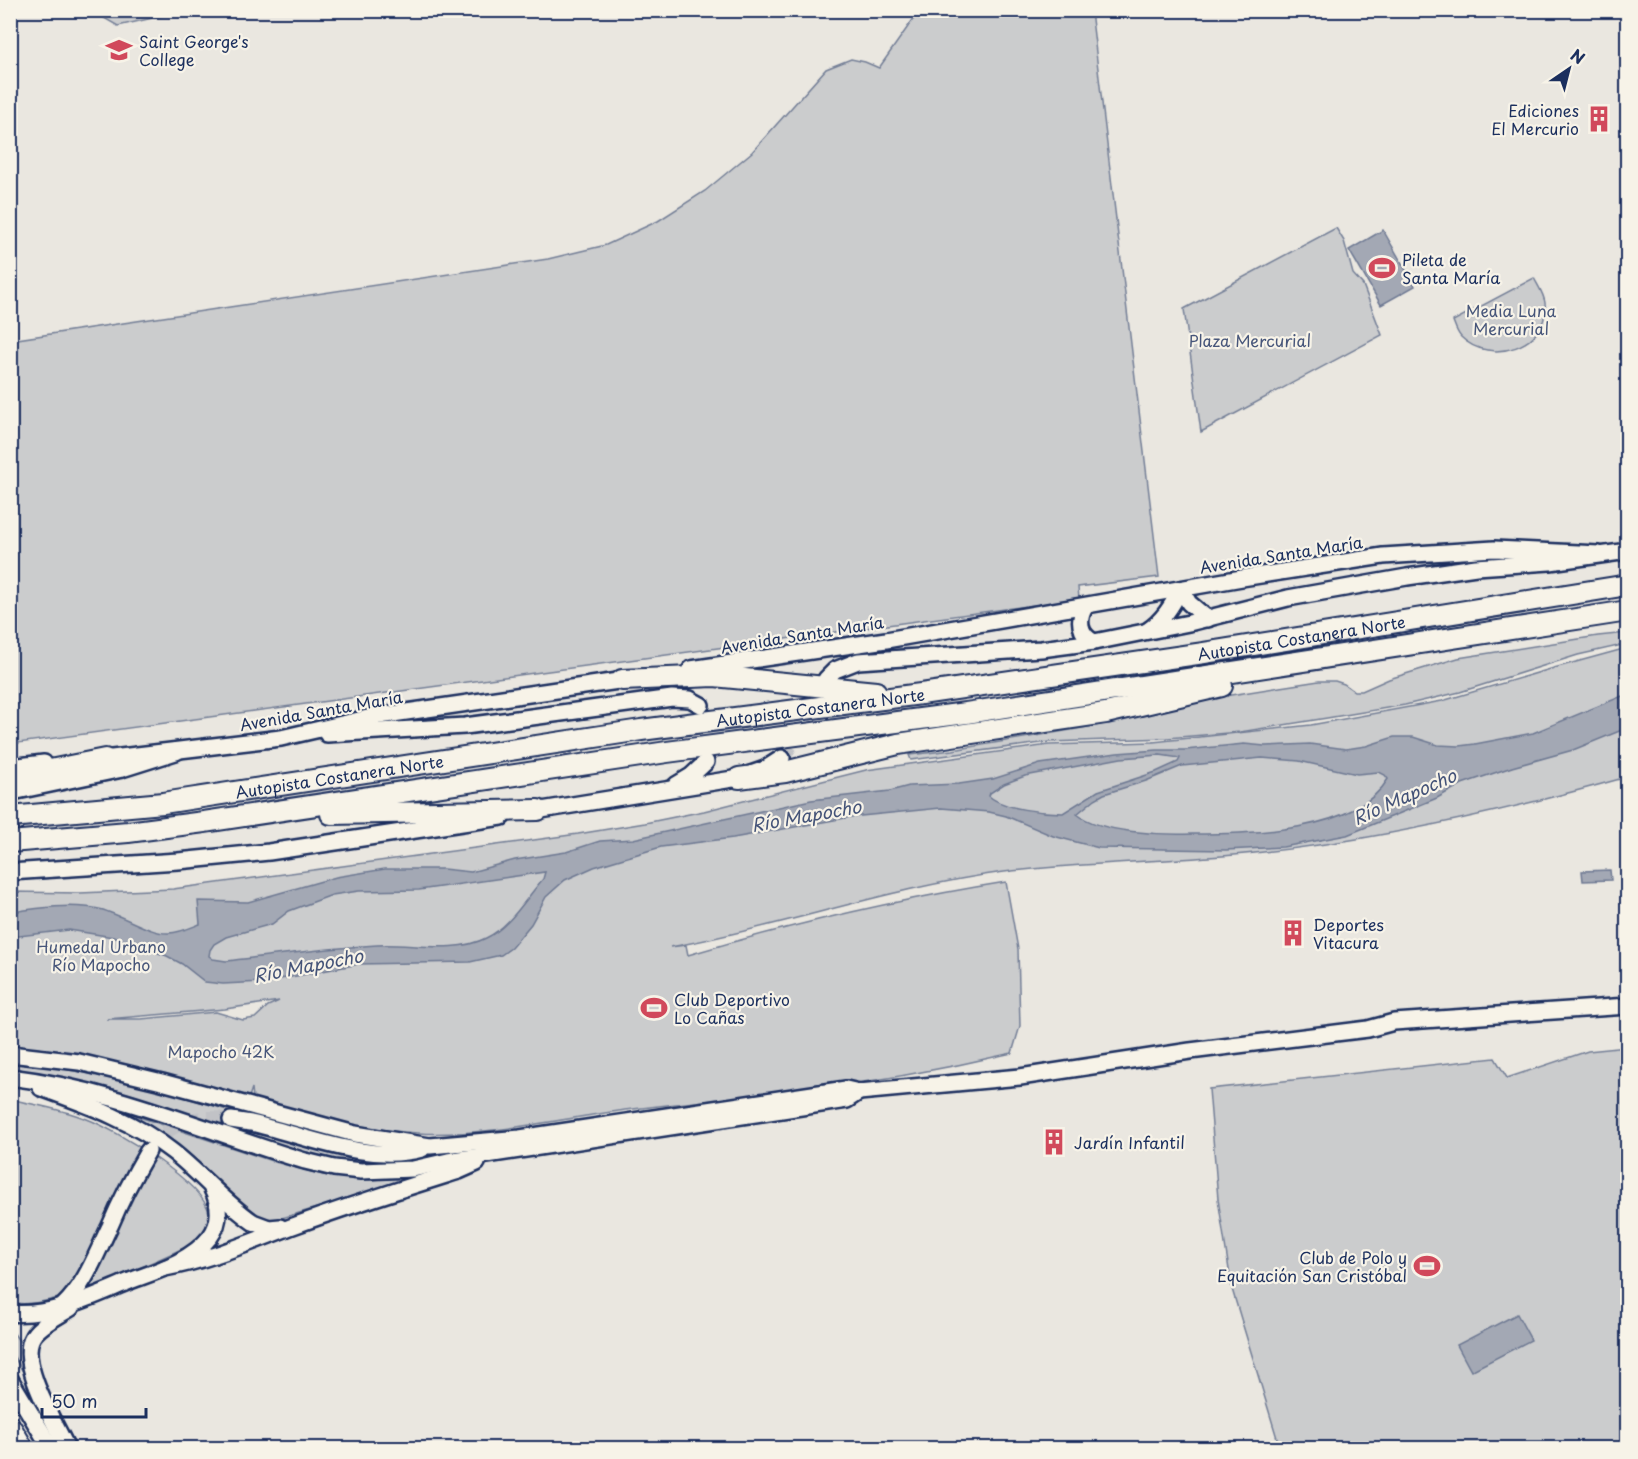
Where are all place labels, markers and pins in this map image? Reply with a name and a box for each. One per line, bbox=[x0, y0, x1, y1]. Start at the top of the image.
place label: Saint George's College bbox=[139, 29, 248, 71]
school or university icon: Saint George's College bbox=[104, 35, 134, 65]
place label: Ediciones El Mercurio bbox=[1491, 98, 1579, 140]
building icon: Ediciones El Mercurio bbox=[1584, 104, 1614, 134]
place label: Pileta de Santa María bbox=[1402, 247, 1500, 289]
sports icon: Pileta de Santa María bbox=[1367, 253, 1397, 283]
place label: Deportes Vitacura bbox=[1313, 912, 1384, 954]
building icon: Deportes Vitacura bbox=[1278, 918, 1308, 948]
place label: Club Deportivo Lo Cañas bbox=[674, 987, 790, 1029]
sports icon: Club Deportivo Lo Cañas bbox=[639, 993, 669, 1023]
building icon: Jardín Infantil bbox=[1039, 1127, 1069, 1157]
place label: Jardín Infantil bbox=[1074, 1130, 1185, 1154]
place label: Club de Polo y Equitación San Cristóbal bbox=[1217, 1245, 1407, 1287]
sports icon: Club de Polo y Equitación San Cristóbal bbox=[1412, 1251, 1442, 1281]

